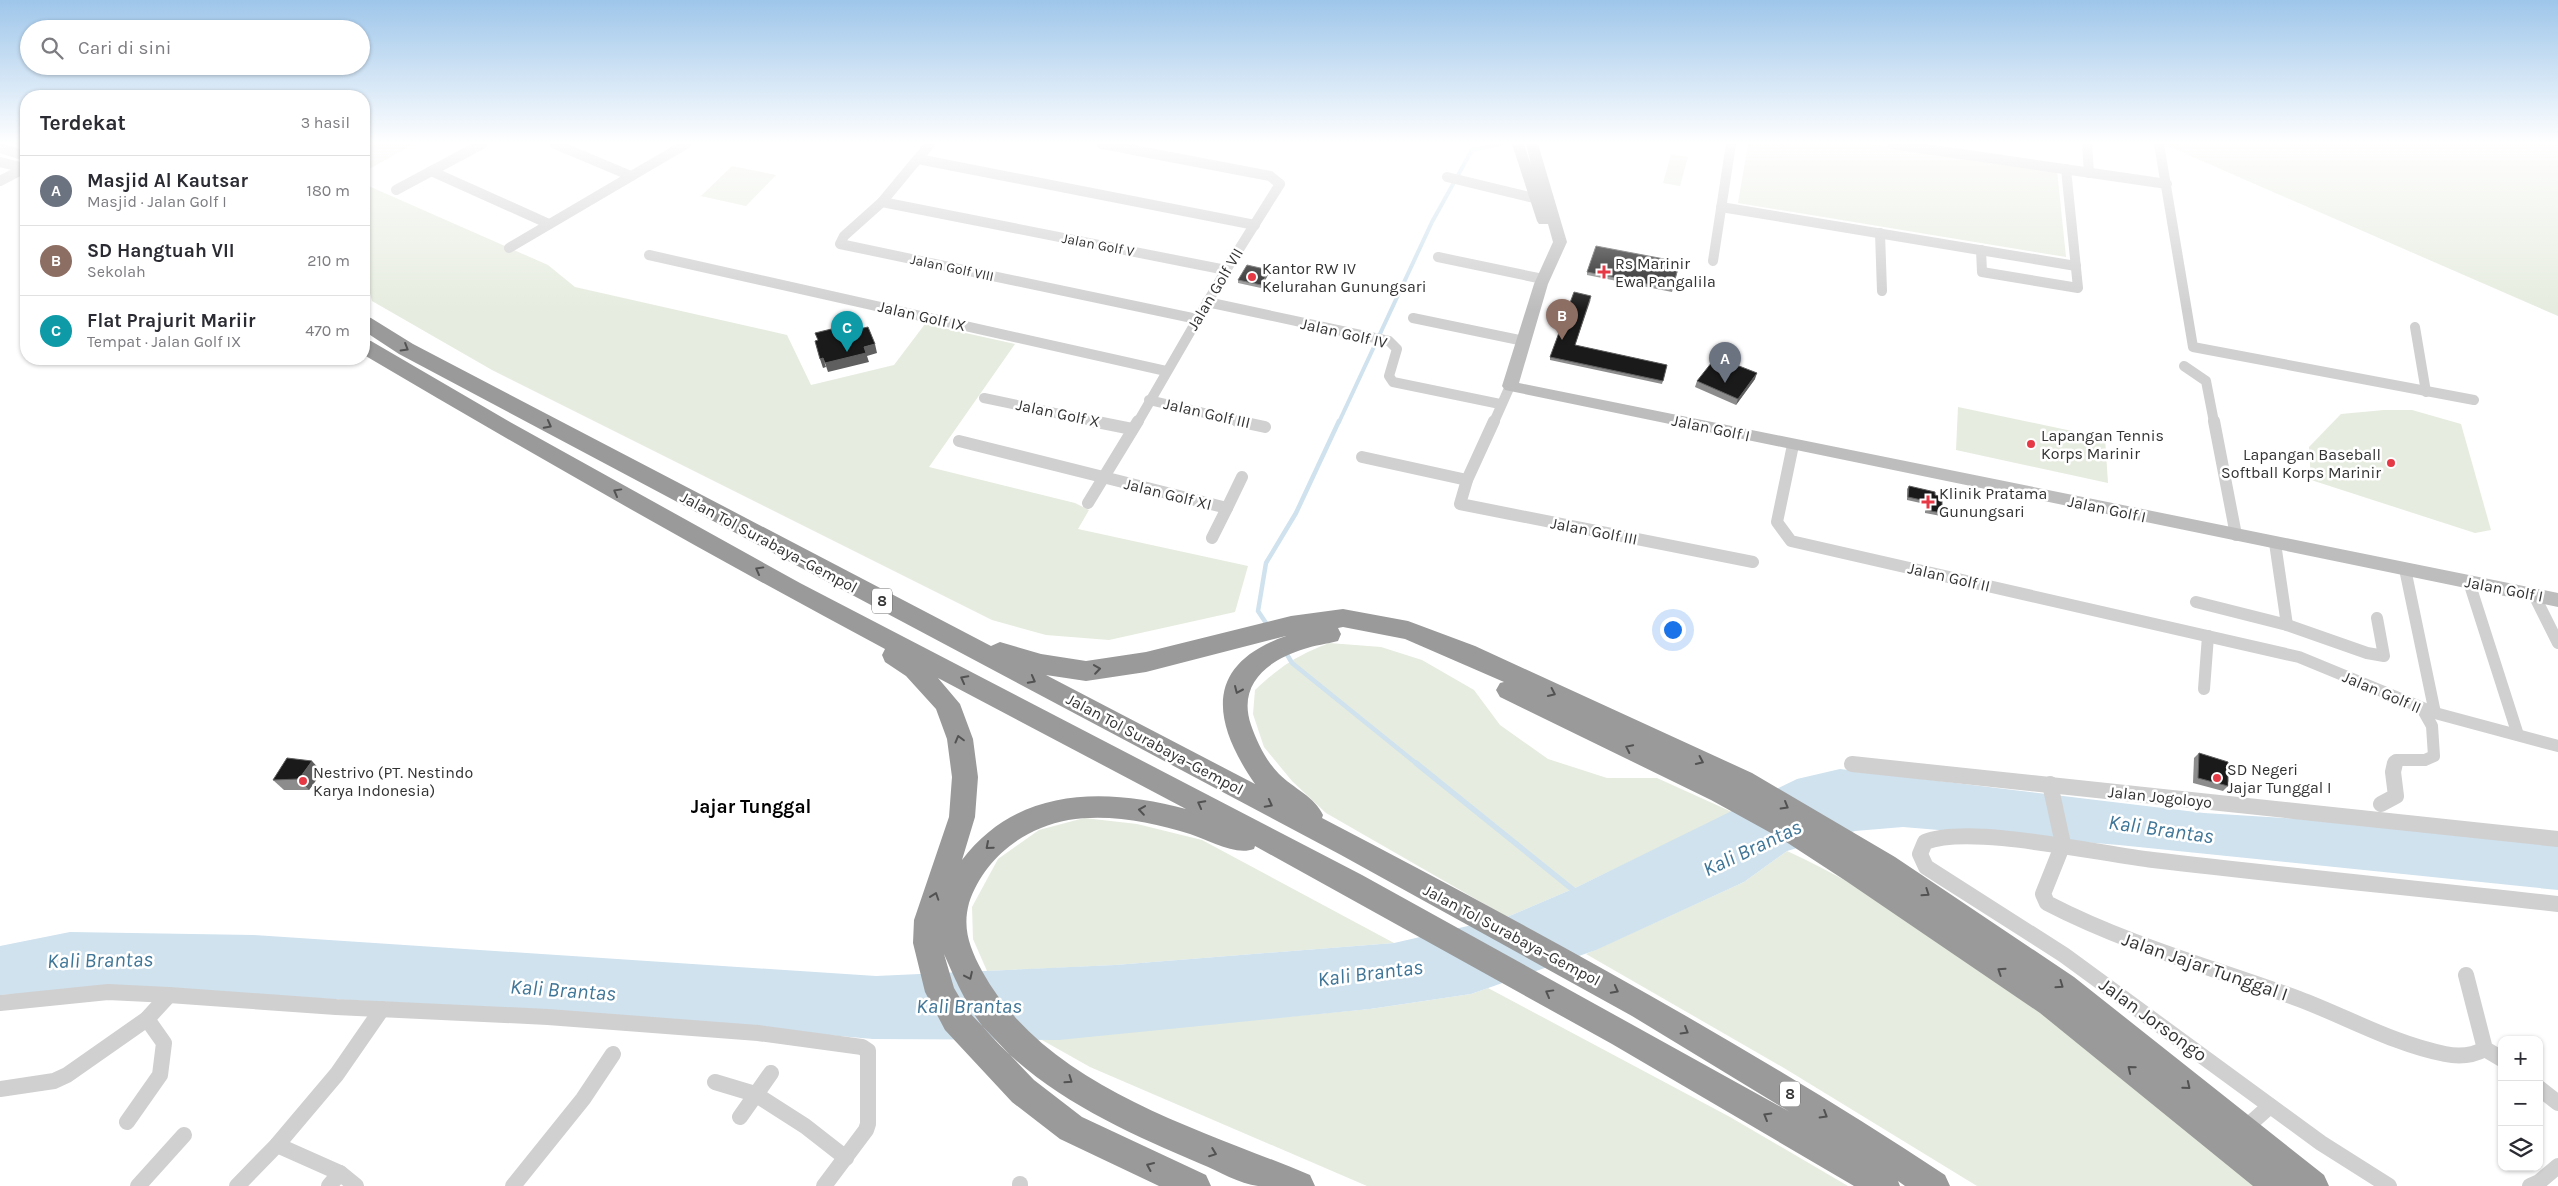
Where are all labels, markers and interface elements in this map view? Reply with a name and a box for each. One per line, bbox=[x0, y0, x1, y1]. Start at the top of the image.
search box bbox=[20, 20, 370, 75]
icon: search bbox=[38, 34, 66, 62]
text: Cari di sini bbox=[78, 37, 171, 59]
text: Terdekat bbox=[40, 111, 126, 135]
text: 3 hasil bbox=[301, 113, 350, 132]
text: Masjid Al Kautsar bbox=[87, 170, 248, 192]
text: A bbox=[51, 181, 61, 200]
text: 180 m bbox=[307, 181, 350, 200]
text: Masjid · Jalan Golf I bbox=[87, 192, 227, 211]
street label: Jalan Golf V bbox=[1060, 230, 1136, 260]
text: SD Hangtuah VII bbox=[87, 240, 235, 262]
street label: Jalan Golf VII bbox=[1183, 244, 1247, 334]
text: B bbox=[51, 251, 61, 270]
text: 210 m bbox=[307, 251, 350, 270]
street label: Jalan Golf VIII bbox=[909, 251, 995, 285]
place label: Rs Marinir Ewa Pangalila bbox=[1615, 254, 1716, 291]
place label: Kantor RW IV Kelurahan Gunungsari bbox=[1262, 259, 1426, 296]
text: Sekolah bbox=[87, 262, 146, 281]
marker: Rs Marinir Ewa Pangalila bbox=[1597, 265, 1611, 279]
marker: Kantor RW IV Kelurahan Gunungsari bbox=[1246, 271, 1258, 283]
street label: Jalan Golf IX bbox=[876, 297, 968, 335]
pin: B bbox=[1546, 299, 1578, 340]
text: Flat Prajurit Mariir bbox=[87, 310, 256, 332]
pin: C bbox=[831, 311, 863, 352]
street label: Jalan Golf IV bbox=[1299, 314, 1389, 352]
text: C bbox=[51, 321, 61, 340]
text: 470 m bbox=[305, 321, 350, 340]
text: Tempat · Jalan Golf IX bbox=[87, 332, 241, 351]
one-way arrow bbox=[399, 342, 408, 352]
pin: A bbox=[1709, 342, 1741, 383]
street label: Jalan Golf III bbox=[1162, 394, 1252, 432]
street label: Jalan Golf X bbox=[1014, 395, 1102, 431]
street label: Jalan Golf I bbox=[1670, 410, 1752, 446]
one-way arrow bbox=[543, 419, 552, 429]
place label: Lapangan Tennis Korps Marinir bbox=[2041, 426, 2164, 463]
marker: Lapangan Tennis Korps Marinir bbox=[2025, 438, 2037, 450]
place label: Lapangan Baseball Softball Korps Marinir bbox=[2221, 445, 2381, 482]
marker: Lapangan Baseball Softball Korps Marinir bbox=[2385, 457, 2397, 469]
street label: Jalan Golf XI bbox=[1122, 474, 1214, 514]
place label: Klinik Pratama Gunungsari bbox=[1939, 484, 2047, 521]
street label: Jalan Tol Surabaya–Gempol bbox=[677, 487, 861, 597]
one-way arrow bbox=[613, 488, 622, 498]
street label: Jalan Golf I bbox=[2066, 491, 2148, 527]
marker: Klinik Pratama Gunungsari bbox=[1921, 495, 1935, 509]
street label: Jalan Golf III bbox=[1549, 513, 1639, 549]
street label: Jalan Golf II bbox=[1906, 558, 1992, 596]
one-way arrow bbox=[755, 566, 764, 576]
street label: Jalan Golf I bbox=[2463, 572, 2545, 606]
road number: 8 bbox=[872, 588, 892, 614]
your location bbox=[1660, 617, 1686, 643]
one-way arrow bbox=[1093, 665, 1101, 675]
street label: Jalan Golf II bbox=[2340, 667, 2424, 717]
one-way arrow bbox=[1027, 674, 1036, 684]
one-way arrow bbox=[960, 675, 969, 685]
one-way arrow bbox=[1233, 685, 1244, 694]
one-way arrow bbox=[1547, 686, 1556, 697]
street label: Jalan Tol Surabaya–Gempol bbox=[1063, 689, 1247, 799]
one-way arrow bbox=[954, 734, 965, 743]
one-way arrow bbox=[1625, 744, 1634, 755]
one-way arrow bbox=[1694, 755, 1703, 765]
place label: SD Negeri Jajar Tunggal I bbox=[2227, 760, 2332, 797]
place label: Nestrivo (PT. Nestindo Karya Indonesia) bbox=[313, 763, 473, 800]
marker: SD Negeri Jajar Tunggal I bbox=[2211, 772, 2223, 784]
marker: Nestrivo (PT. Nestindo Karya Indonesia) bbox=[297, 775, 309, 787]
street label: Jalan Jogoloyo bbox=[2107, 782, 2213, 812]
district label: Jajar Tunggal bbox=[691, 796, 811, 818]
one-way arrow bbox=[1264, 798, 1273, 808]
one-way arrow bbox=[1780, 799, 1789, 809]
one-way arrow bbox=[1197, 800, 1206, 810]
one-way arrow bbox=[1137, 805, 1145, 816]
water label: Kali Brantas bbox=[2107, 810, 2215, 848]
water label: Kali Brantas bbox=[1699, 815, 1805, 881]
one-way arrow bbox=[985, 840, 994, 849]
street label: Jalan Tol Surabaya–Gempol bbox=[1420, 880, 1604, 990]
one-way arrow bbox=[1920, 887, 1929, 896]
one-way arrow bbox=[929, 892, 939, 901]
street label: Jalan Jajar Tunggal I bbox=[2119, 928, 2291, 1006]
water label: Kali Brantas bbox=[47, 947, 153, 973]
water label: Kali Brantas bbox=[1316, 955, 1424, 991]
one-way arrow bbox=[1998, 968, 2007, 977]
one-way arrow bbox=[963, 970, 973, 979]
water label: Kali Brantas bbox=[509, 974, 617, 1006]
street label: Jalan Jorsongo bbox=[2095, 974, 2211, 1066]
one-way arrow bbox=[2054, 979, 2064, 988]
one-way arrow bbox=[1609, 984, 1618, 994]
one-way arrow bbox=[1546, 990, 1555, 1000]
water label: Kali Brantas bbox=[916, 994, 1022, 1018]
one-way arrow bbox=[1679, 1024, 1688, 1034]
map controls bbox=[2498, 1036, 2543, 1171]
button: + bbox=[2498, 1036, 2543, 1081]
one-way arrow bbox=[2128, 1066, 2137, 1074]
one-way arrow bbox=[1063, 1074, 1073, 1083]
one-way arrow bbox=[2181, 1080, 2190, 1088]
button: − bbox=[2498, 1081, 2543, 1126]
road number: 8 bbox=[1780, 1082, 1800, 1106]
one-way arrow bbox=[1818, 1109, 1827, 1119]
one-way arrow bbox=[1763, 1113, 1772, 1123]
button: layers bbox=[2498, 1126, 2543, 1171]
one-way arrow bbox=[1209, 1147, 1217, 1157]
one-way arrow bbox=[1146, 1162, 1155, 1173]

